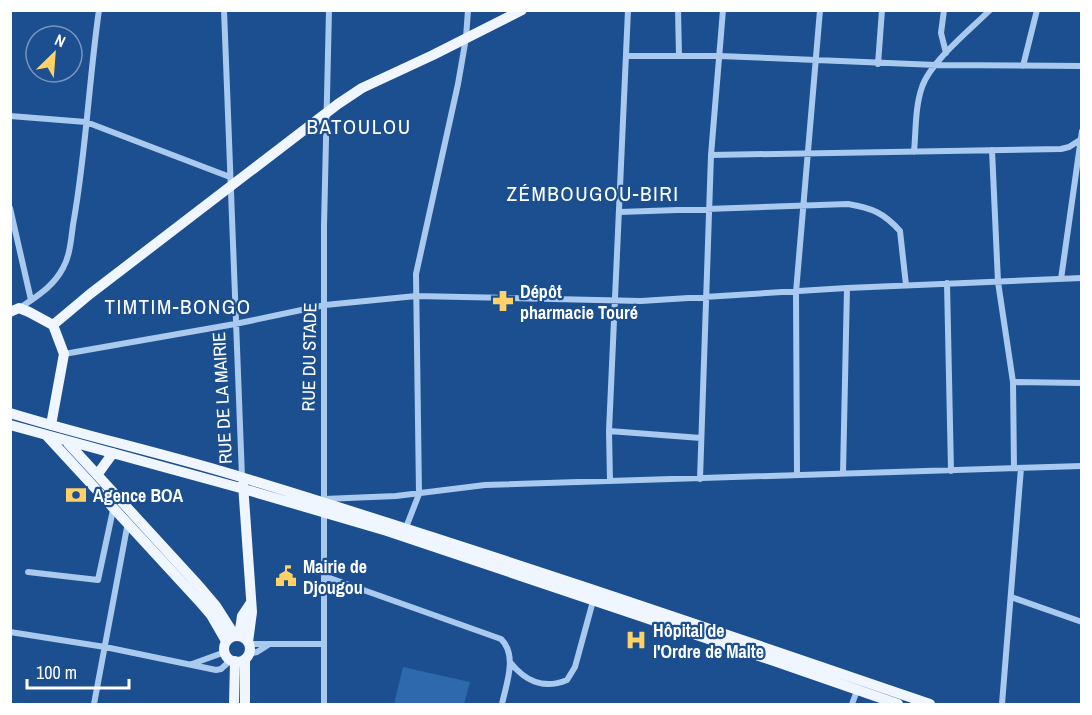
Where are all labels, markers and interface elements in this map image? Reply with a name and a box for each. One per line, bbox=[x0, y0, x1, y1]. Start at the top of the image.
north arrow bbox=[24, 24, 84, 84]
text: N bbox=[51, 28, 69, 52]
district label: BATOULOU bbox=[306, 112, 412, 141]
district label: ZÉMBOUGOU-BIRI bbox=[506, 179, 680, 208]
place label: Dépôt pharmacie Touré bbox=[520, 279, 638, 325]
pharmacy icon: Dépôt pharmacie Touré bbox=[491, 289, 515, 313]
district label: TIMTIM-BONGO bbox=[104, 292, 252, 321]
street label: RUE DU STADE bbox=[296, 302, 322, 412]
street label: RUE DE LA MAIRIE bbox=[206, 331, 238, 465]
bank icon: Agence BOA bbox=[64, 483, 88, 507]
place label: Agence BOA bbox=[93, 483, 184, 508]
place label: Mairie de Djougou bbox=[303, 554, 367, 600]
public building icon: Mairie de Djougou bbox=[274, 564, 298, 588]
place label: Hôpital de l'Ordre de Malte bbox=[653, 618, 764, 664]
hospital icon: Hôpital de l'Ordre de Malte bbox=[624, 628, 648, 652]
scale bar bbox=[27, 652, 129, 690]
text: 100 m bbox=[36, 660, 77, 685]

